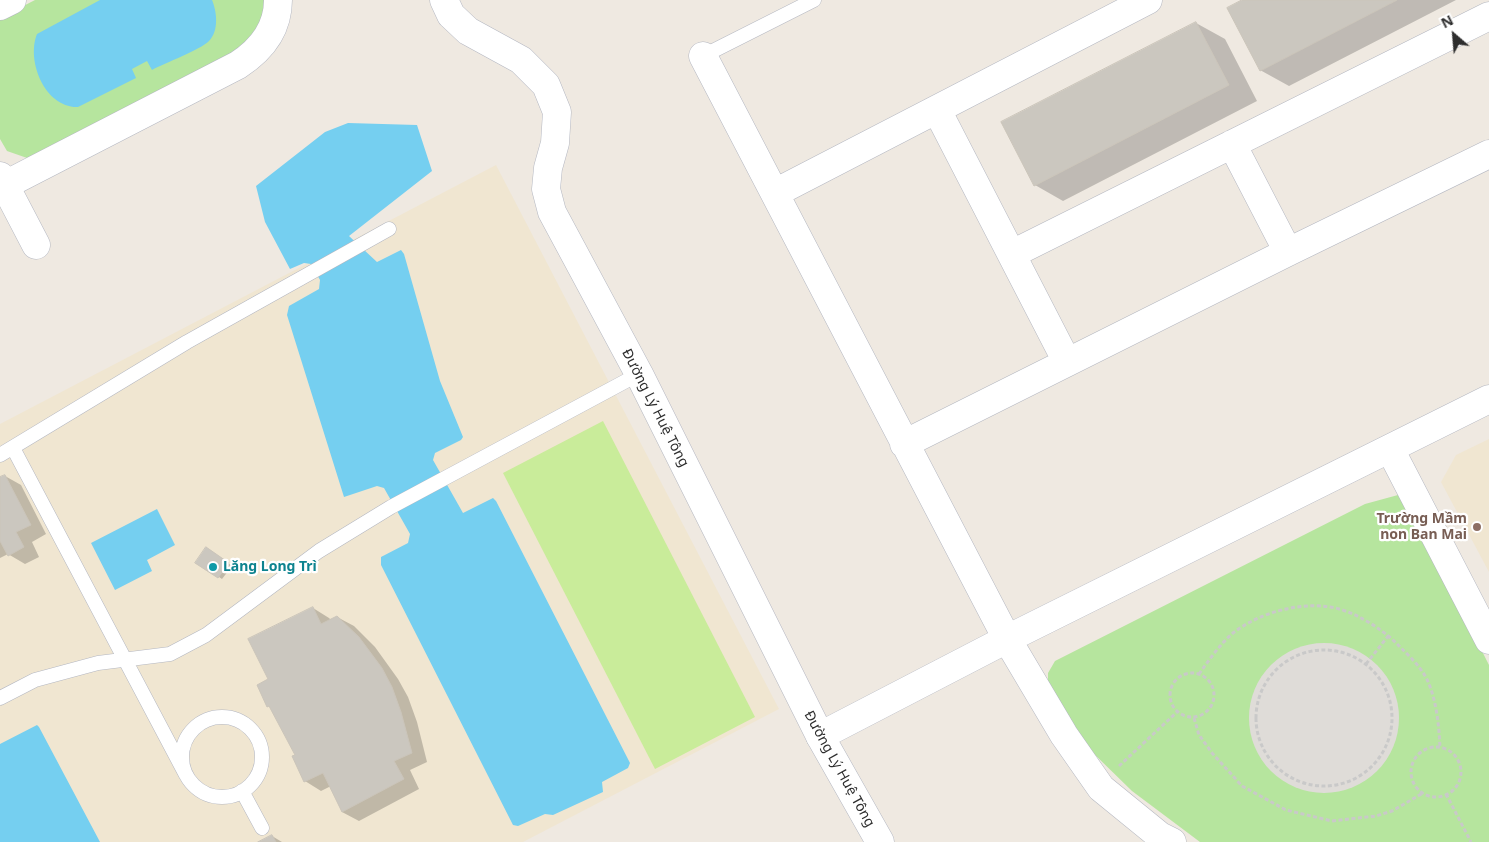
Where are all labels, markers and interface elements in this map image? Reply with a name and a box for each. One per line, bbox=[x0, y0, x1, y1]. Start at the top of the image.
north arrow bbox=[1429, 10, 1479, 60]
text: N bbox=[1438, 10, 1456, 32]
street label: Đường Lý Huệ Tông bbox=[618, 346, 692, 470]
place label: Trường Mầm non Ban Mai bbox=[1376, 511, 1467, 544]
marker: Trường Mầm non Ban Mai bbox=[1471, 521, 1483, 533]
place label: Lăng Long Trì bbox=[223, 559, 317, 575]
marker: Lăng Long Trì bbox=[207, 561, 219, 573]
street label: Đường Lý Huệ Tông bbox=[800, 708, 878, 830]

